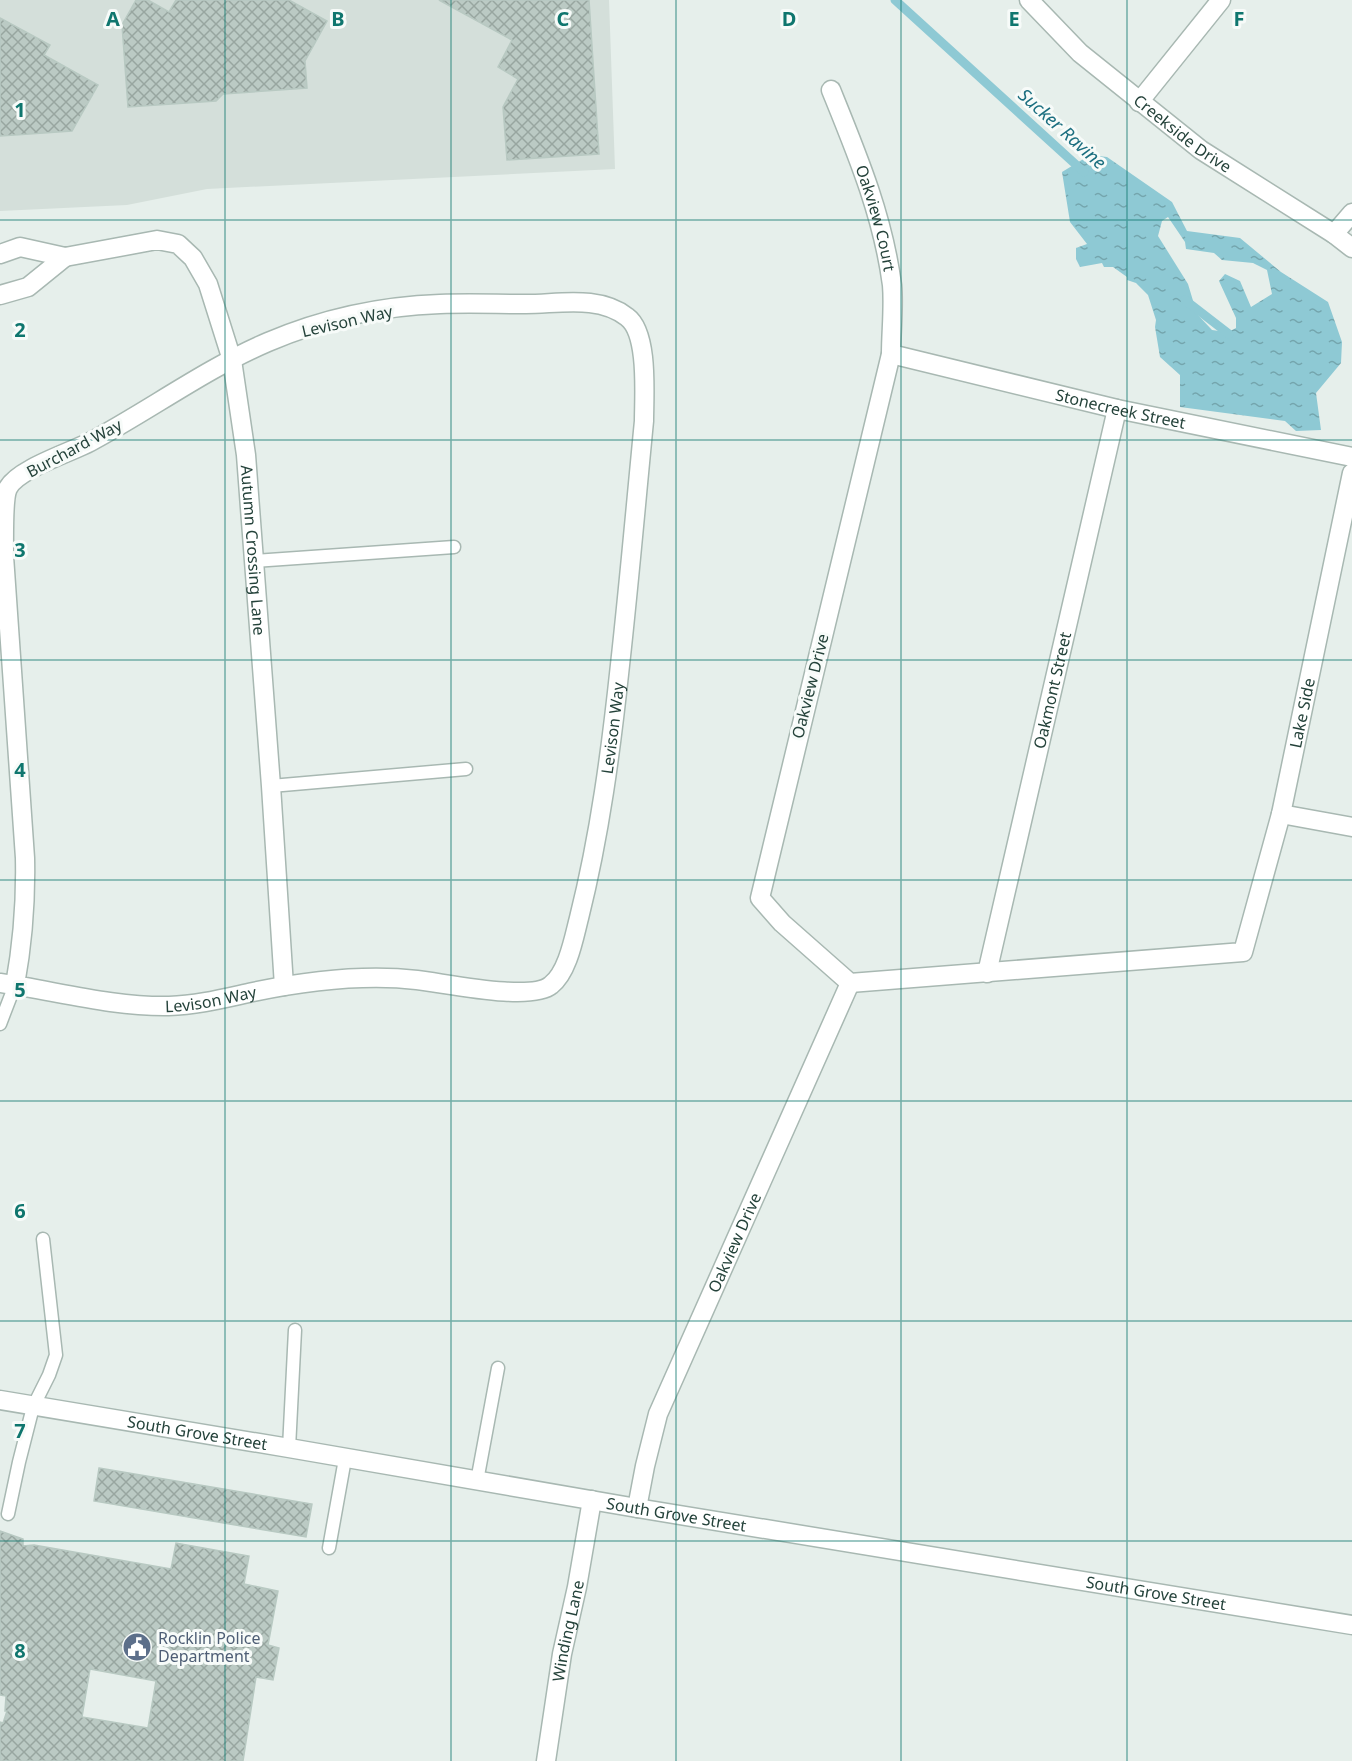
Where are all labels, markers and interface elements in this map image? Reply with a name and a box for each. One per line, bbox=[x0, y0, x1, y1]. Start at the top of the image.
text: A bbox=[106, 5, 120, 32]
text: B bbox=[331, 5, 345, 32]
text: C bbox=[557, 5, 570, 32]
text: D bbox=[782, 5, 796, 32]
text: E bbox=[1008, 5, 1020, 32]
text: F bbox=[1234, 5, 1244, 32]
water label: Sucker Ravine bbox=[1014, 83, 1112, 174]
street label: Creekside Drive bbox=[1129, 89, 1236, 178]
text: 1 bbox=[14, 96, 26, 123]
street label: Oakview Court bbox=[850, 162, 901, 273]
street label: Levison Way bbox=[299, 300, 395, 342]
text: 2 bbox=[14, 316, 26, 343]
street label: Stonecreek Street bbox=[1053, 383, 1188, 434]
street label: Burchard Way bbox=[22, 413, 126, 482]
street label: Autumn Crossing Lane bbox=[236, 464, 271, 636]
text: 3 bbox=[14, 536, 26, 563]
street label: Oakmont Street bbox=[1028, 630, 1076, 751]
street label: Oakview Drive bbox=[786, 631, 834, 741]
street label: Lake Side bbox=[1284, 676, 1320, 750]
street label: Levison Way bbox=[596, 680, 629, 776]
text: 4 bbox=[14, 756, 26, 783]
text: 5 bbox=[14, 976, 26, 1003]
street label: Levison Way bbox=[165, 980, 259, 1017]
street label: Oakview Drive bbox=[702, 1189, 766, 1296]
text: 6 bbox=[14, 1197, 26, 1224]
street label: South Grove Street bbox=[126, 1410, 269, 1455]
text: 7 bbox=[14, 1417, 26, 1444]
street label: South Grove Street bbox=[605, 1492, 748, 1537]
street label: South Grove Street bbox=[1084, 1571, 1228, 1615]
street label: Winding Lane bbox=[547, 1579, 589, 1683]
place label: Rocklin Police Department bbox=[158, 1627, 260, 1667]
public building icon: Rocklin Police Department bbox=[121, 1631, 153, 1663]
text: 8 bbox=[14, 1637, 26, 1664]

